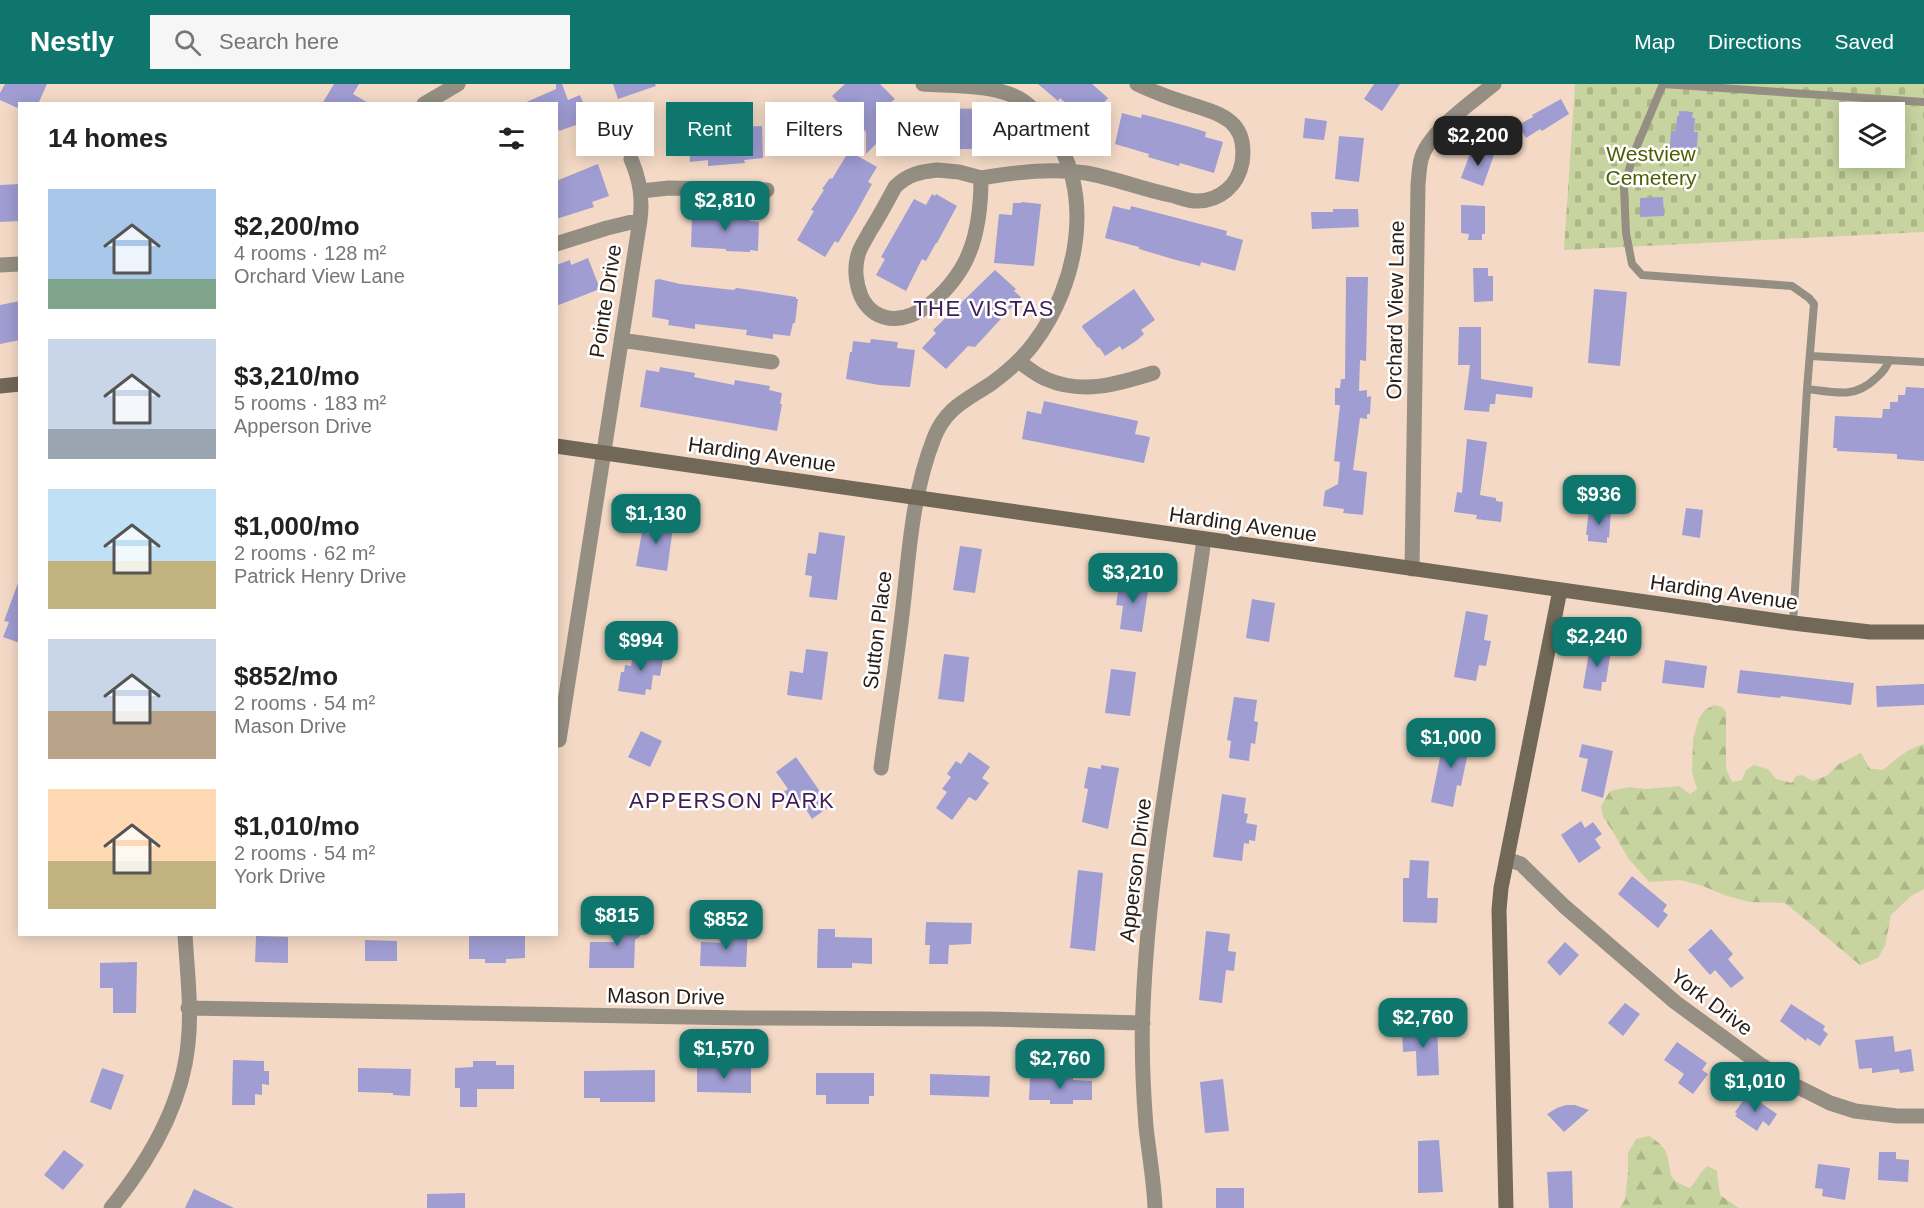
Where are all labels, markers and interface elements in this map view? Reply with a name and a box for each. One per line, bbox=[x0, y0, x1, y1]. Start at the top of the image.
search box bbox=[150, 15, 570, 69]
text: Nestly bbox=[30, 26, 114, 57]
icon: search bbox=[171, 26, 204, 59]
text: Search here bbox=[219, 29, 339, 54]
text: Map bbox=[1634, 30, 1675, 53]
text: Directions bbox=[1708, 30, 1801, 53]
text: Saved bbox=[1834, 30, 1894, 53]
chip: Buy bbox=[576, 102, 654, 156]
chip: Rent bbox=[666, 102, 753, 156]
chip: Filters bbox=[765, 102, 864, 156]
chip: New bbox=[876, 102, 960, 156]
chip: Apartment bbox=[972, 102, 1111, 156]
map controls bbox=[1839, 102, 1905, 168]
button: layers bbox=[1839, 102, 1905, 168]
pin: $2,200 bbox=[1429, 116, 1527, 167]
icon: filters bbox=[495, 122, 528, 155]
text: 14 homes bbox=[48, 123, 168, 153]
text: $2,200 bbox=[1447, 124, 1509, 146]
park label: Westview Cemetery bbox=[1605, 142, 1697, 189]
pin: $2,810 bbox=[676, 181, 774, 232]
text: $2,810 bbox=[694, 189, 756, 211]
text: $2,200/mo bbox=[234, 211, 360, 241]
icon: home bbox=[96, 213, 168, 285]
street label: Orchard View Lane bbox=[1382, 220, 1408, 400]
text: 4 rooms · 128 m² bbox=[234, 242, 386, 264]
street label: Pointe Drive bbox=[585, 243, 625, 359]
text: Orchard View Lane bbox=[234, 265, 405, 287]
district label: THE VISTAS bbox=[913, 296, 1055, 321]
text: $3,210/mo bbox=[234, 361, 360, 391]
icon: home bbox=[96, 363, 168, 435]
text: 5 rooms · 183 m² bbox=[234, 392, 386, 414]
text: Apperson Drive bbox=[234, 415, 372, 437]
street label: Harding Avenue bbox=[687, 432, 837, 476]
pin: $936 bbox=[1563, 475, 1635, 526]
text: $936 bbox=[1577, 483, 1621, 505]
pin: $1,130 bbox=[607, 494, 705, 545]
text: $1,130 bbox=[625, 502, 687, 524]
street label: Harding Avenue bbox=[1168, 502, 1318, 546]
text: $1,000/mo bbox=[234, 511, 360, 541]
icon: home bbox=[96, 513, 168, 585]
text: 2 rooms · 62 m² bbox=[234, 542, 375, 564]
pin: $3,210 bbox=[1084, 553, 1182, 604]
text: $3,210 bbox=[1102, 561, 1164, 583]
text: Patrick Henry Drive bbox=[234, 565, 406, 587]
street label: Sutton Place bbox=[858, 569, 896, 691]
street label: Harding Avenue bbox=[1649, 570, 1799, 614]
pin: $2,240 bbox=[1548, 617, 1646, 668]
pin: $994 bbox=[605, 621, 677, 672]
text: $2,240 bbox=[1566, 625, 1628, 647]
text: $994 bbox=[619, 629, 663, 651]
text: $852/mo bbox=[234, 661, 338, 691]
icon: home bbox=[96, 663, 168, 735]
text: 2 rooms · 54 m² bbox=[234, 692, 375, 714]
text: Mason Drive bbox=[234, 715, 346, 737]
pin: $1,000 bbox=[1402, 718, 1500, 769]
text: $1,000 bbox=[1420, 726, 1482, 748]
district label: APPERSON PARK bbox=[629, 788, 835, 813]
street label: Apperson Drive bbox=[1115, 797, 1155, 943]
text: $1,010/mo bbox=[234, 811, 360, 841]
icon: home bbox=[96, 813, 168, 885]
text: 2 rooms · 54 m² bbox=[234, 842, 375, 864]
text: York Drive bbox=[234, 865, 326, 887]
pin: $815 bbox=[581, 896, 653, 947]
pin: $852 bbox=[690, 900, 762, 951]
text: $815 bbox=[595, 904, 639, 926]
text: $852 bbox=[704, 908, 748, 930]
street label: York Drive bbox=[1667, 964, 1757, 1040]
street label: Mason Drive bbox=[607, 983, 725, 1009]
pin: $2,760 bbox=[1374, 998, 1472, 1049]
text: $2,760 bbox=[1392, 1006, 1454, 1028]
pin: $1,570 bbox=[675, 1029, 773, 1080]
text: $1,570 bbox=[693, 1037, 755, 1059]
pin: $2,760 bbox=[1011, 1039, 1109, 1090]
text: $2,760 bbox=[1029, 1047, 1091, 1069]
pin: $1,010 bbox=[1706, 1062, 1804, 1113]
text: $1,010 bbox=[1724, 1070, 1786, 1092]

